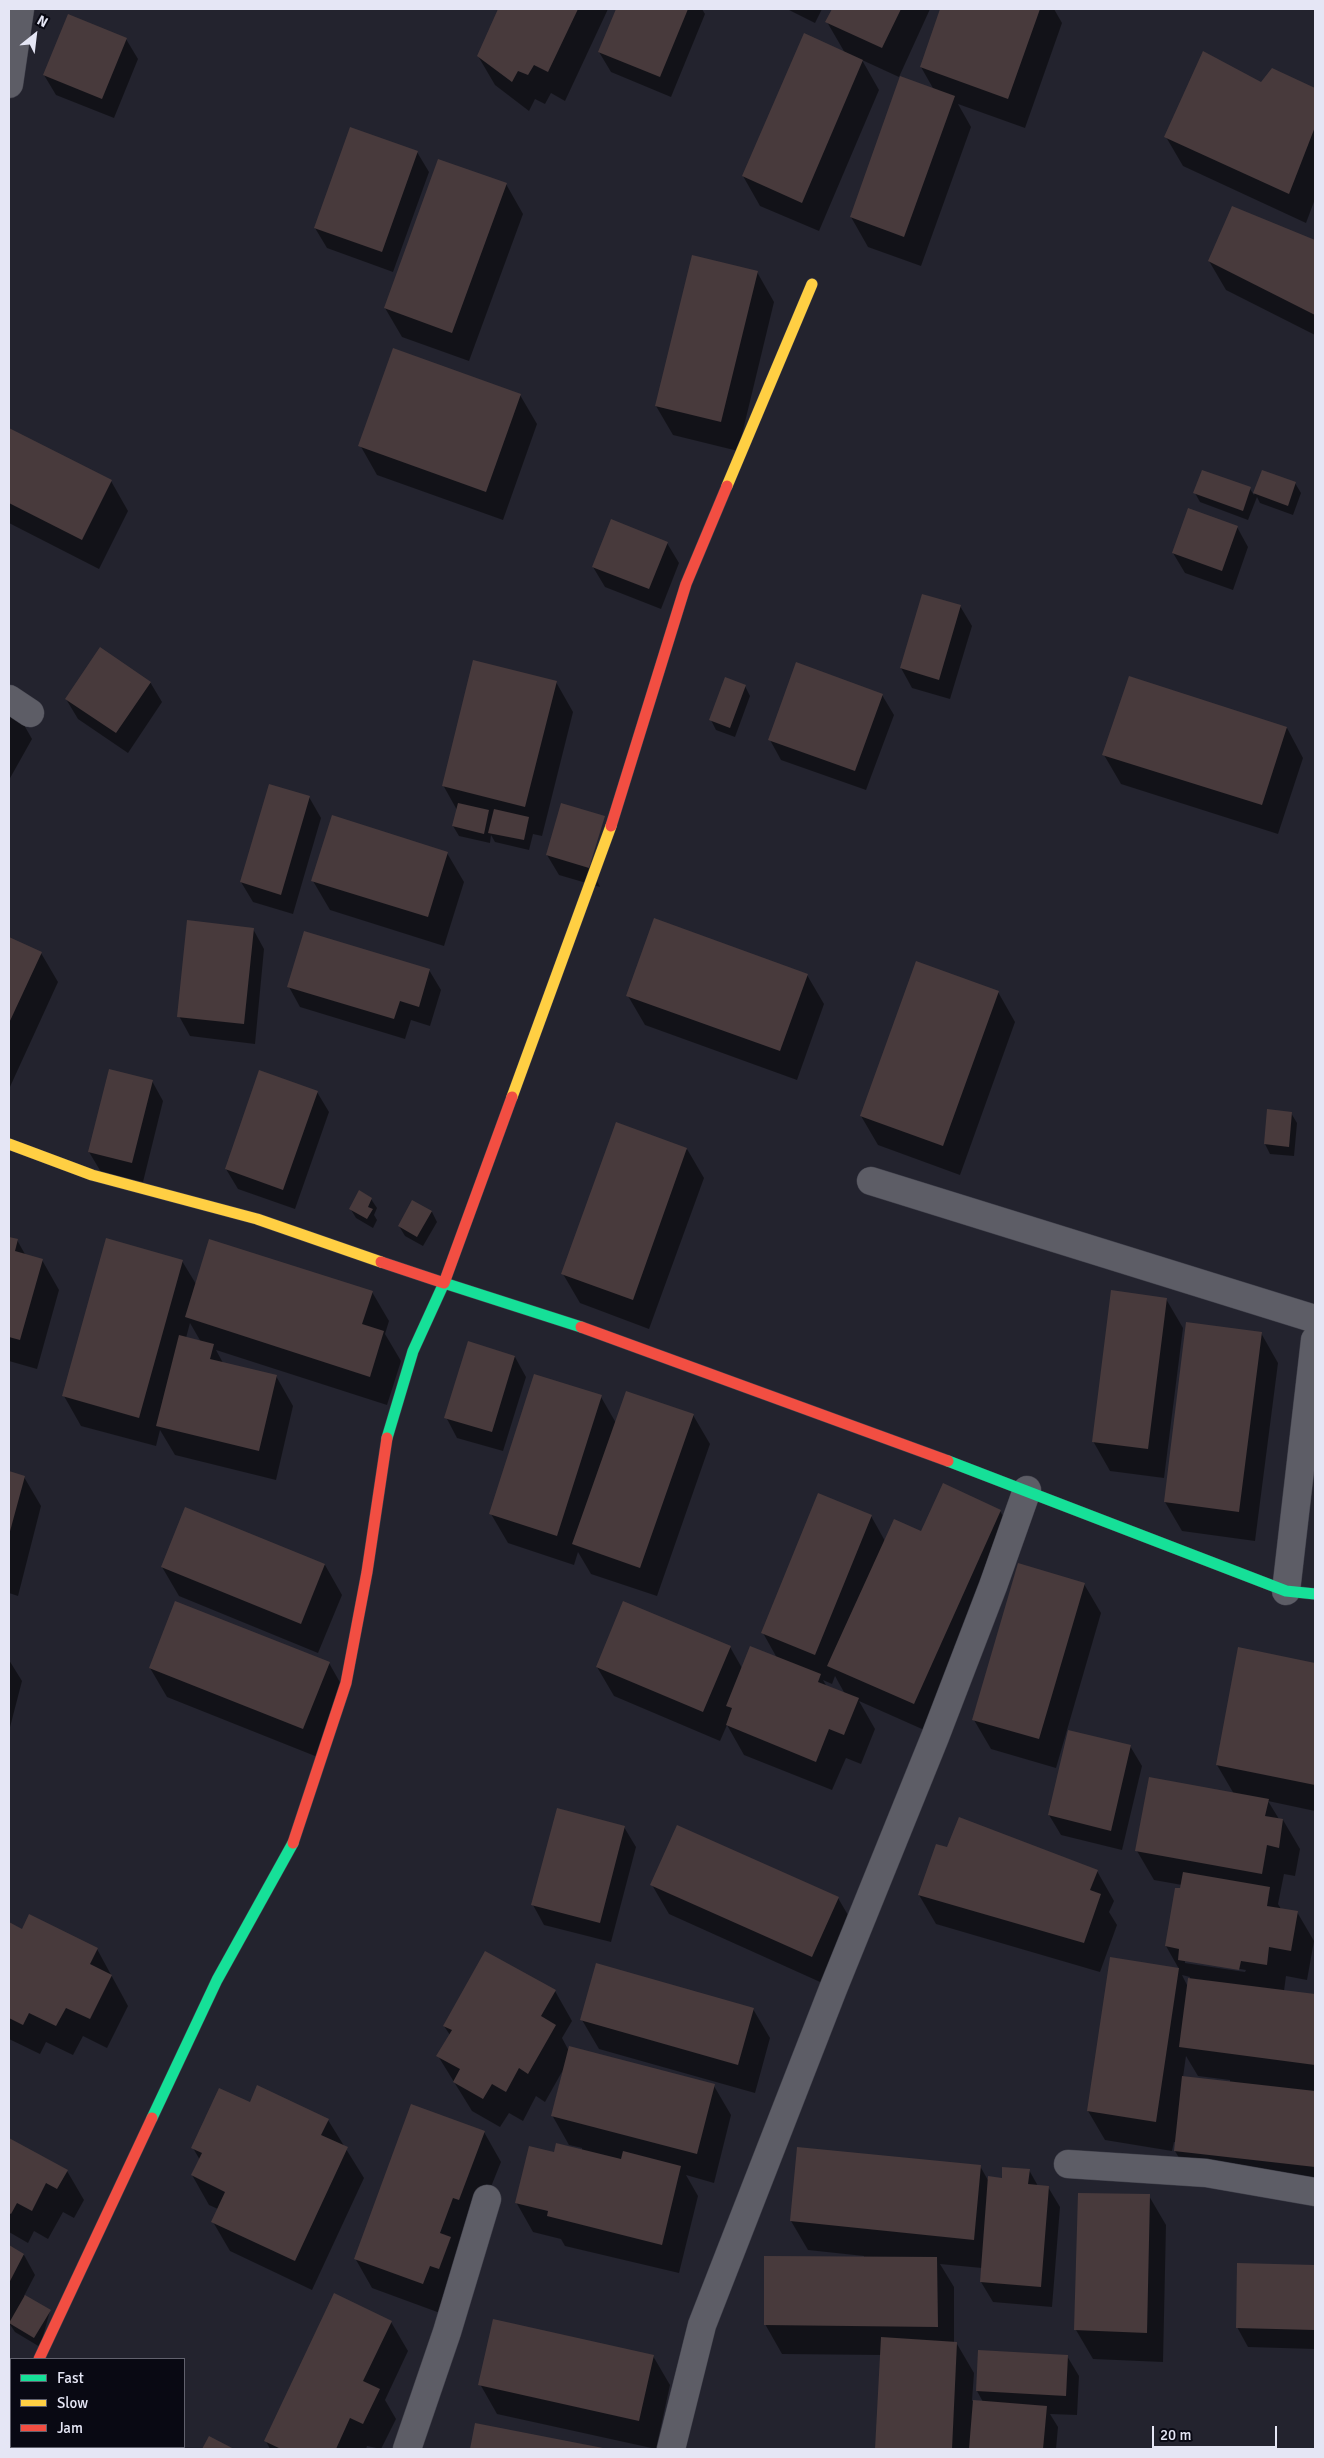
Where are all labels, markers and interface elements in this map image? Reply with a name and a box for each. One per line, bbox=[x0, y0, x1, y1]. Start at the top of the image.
north arrow bbox=[10, 10, 60, 60]
text: N bbox=[34, 12, 51, 31]
legend bbox=[10, 2358, 185, 2448]
text: Fast bbox=[57, 2369, 84, 2387]
text: Slow bbox=[57, 2394, 88, 2412]
scale bar bbox=[1154, 2416, 1279, 2448]
text: Jam bbox=[57, 2419, 83, 2437]
text: 20 m bbox=[1160, 2426, 1191, 2444]

